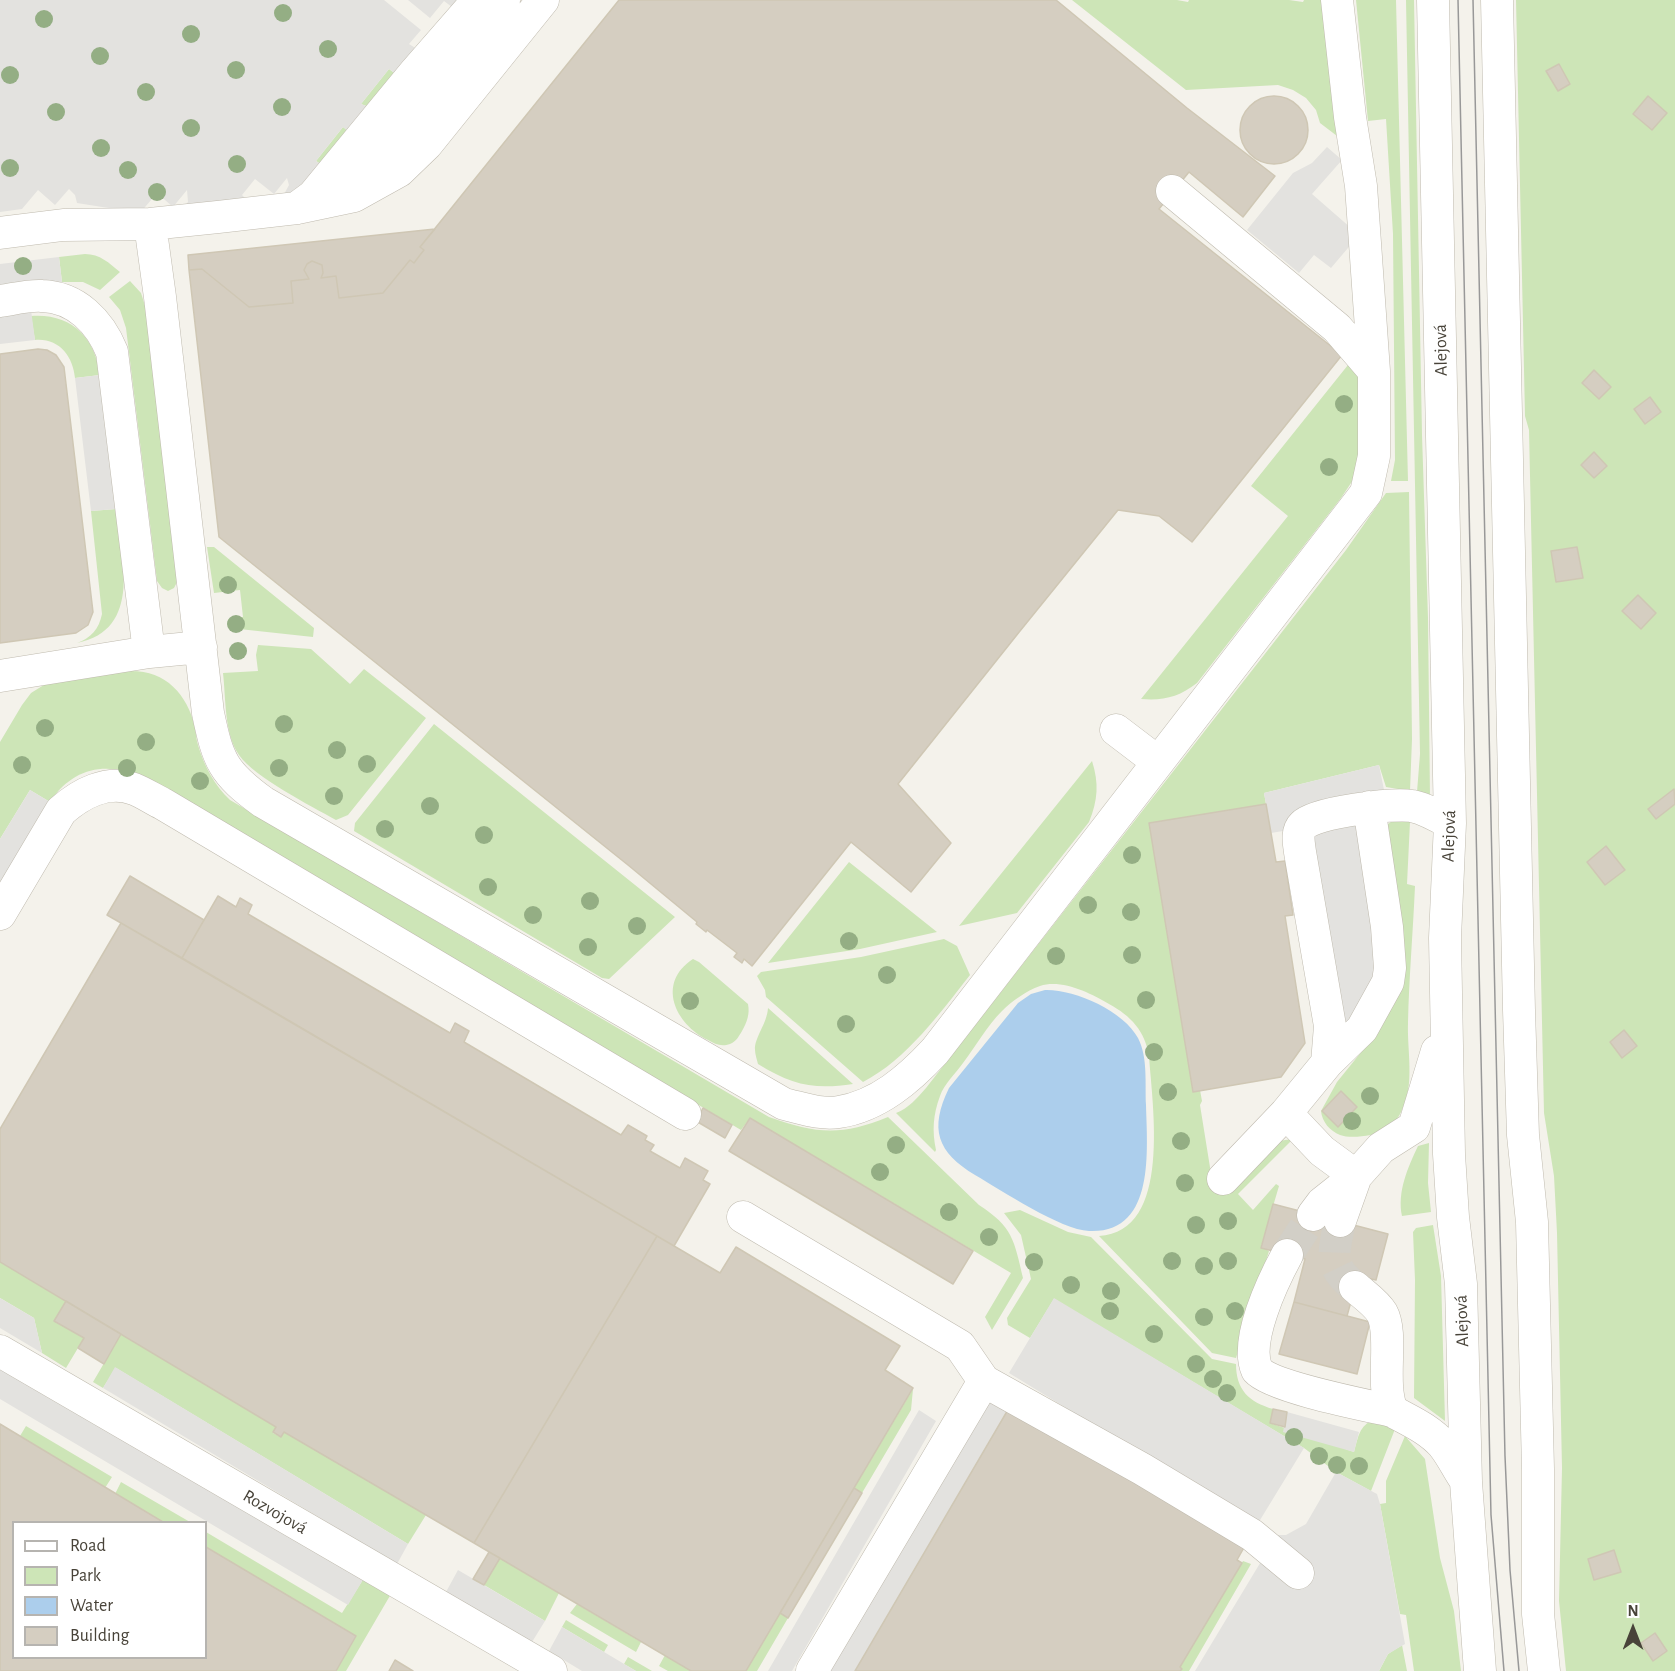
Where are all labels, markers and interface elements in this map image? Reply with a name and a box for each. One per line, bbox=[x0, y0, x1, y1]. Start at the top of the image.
street label: Alejová bbox=[1430, 324, 1452, 376]
street label: Alejová bbox=[1437, 810, 1461, 862]
street label: Alejová bbox=[1450, 1295, 1474, 1347]
street label: Rozvojová bbox=[239, 1485, 311, 1539]
legend bbox=[12, 1521, 207, 1659]
text: Road bbox=[70, 1537, 106, 1555]
text: Park bbox=[70, 1567, 101, 1585]
text: Water bbox=[70, 1597, 113, 1615]
north arrow bbox=[1603, 1599, 1663, 1659]
text: N bbox=[1627, 1603, 1639, 1619]
text: Building bbox=[70, 1627, 129, 1645]

